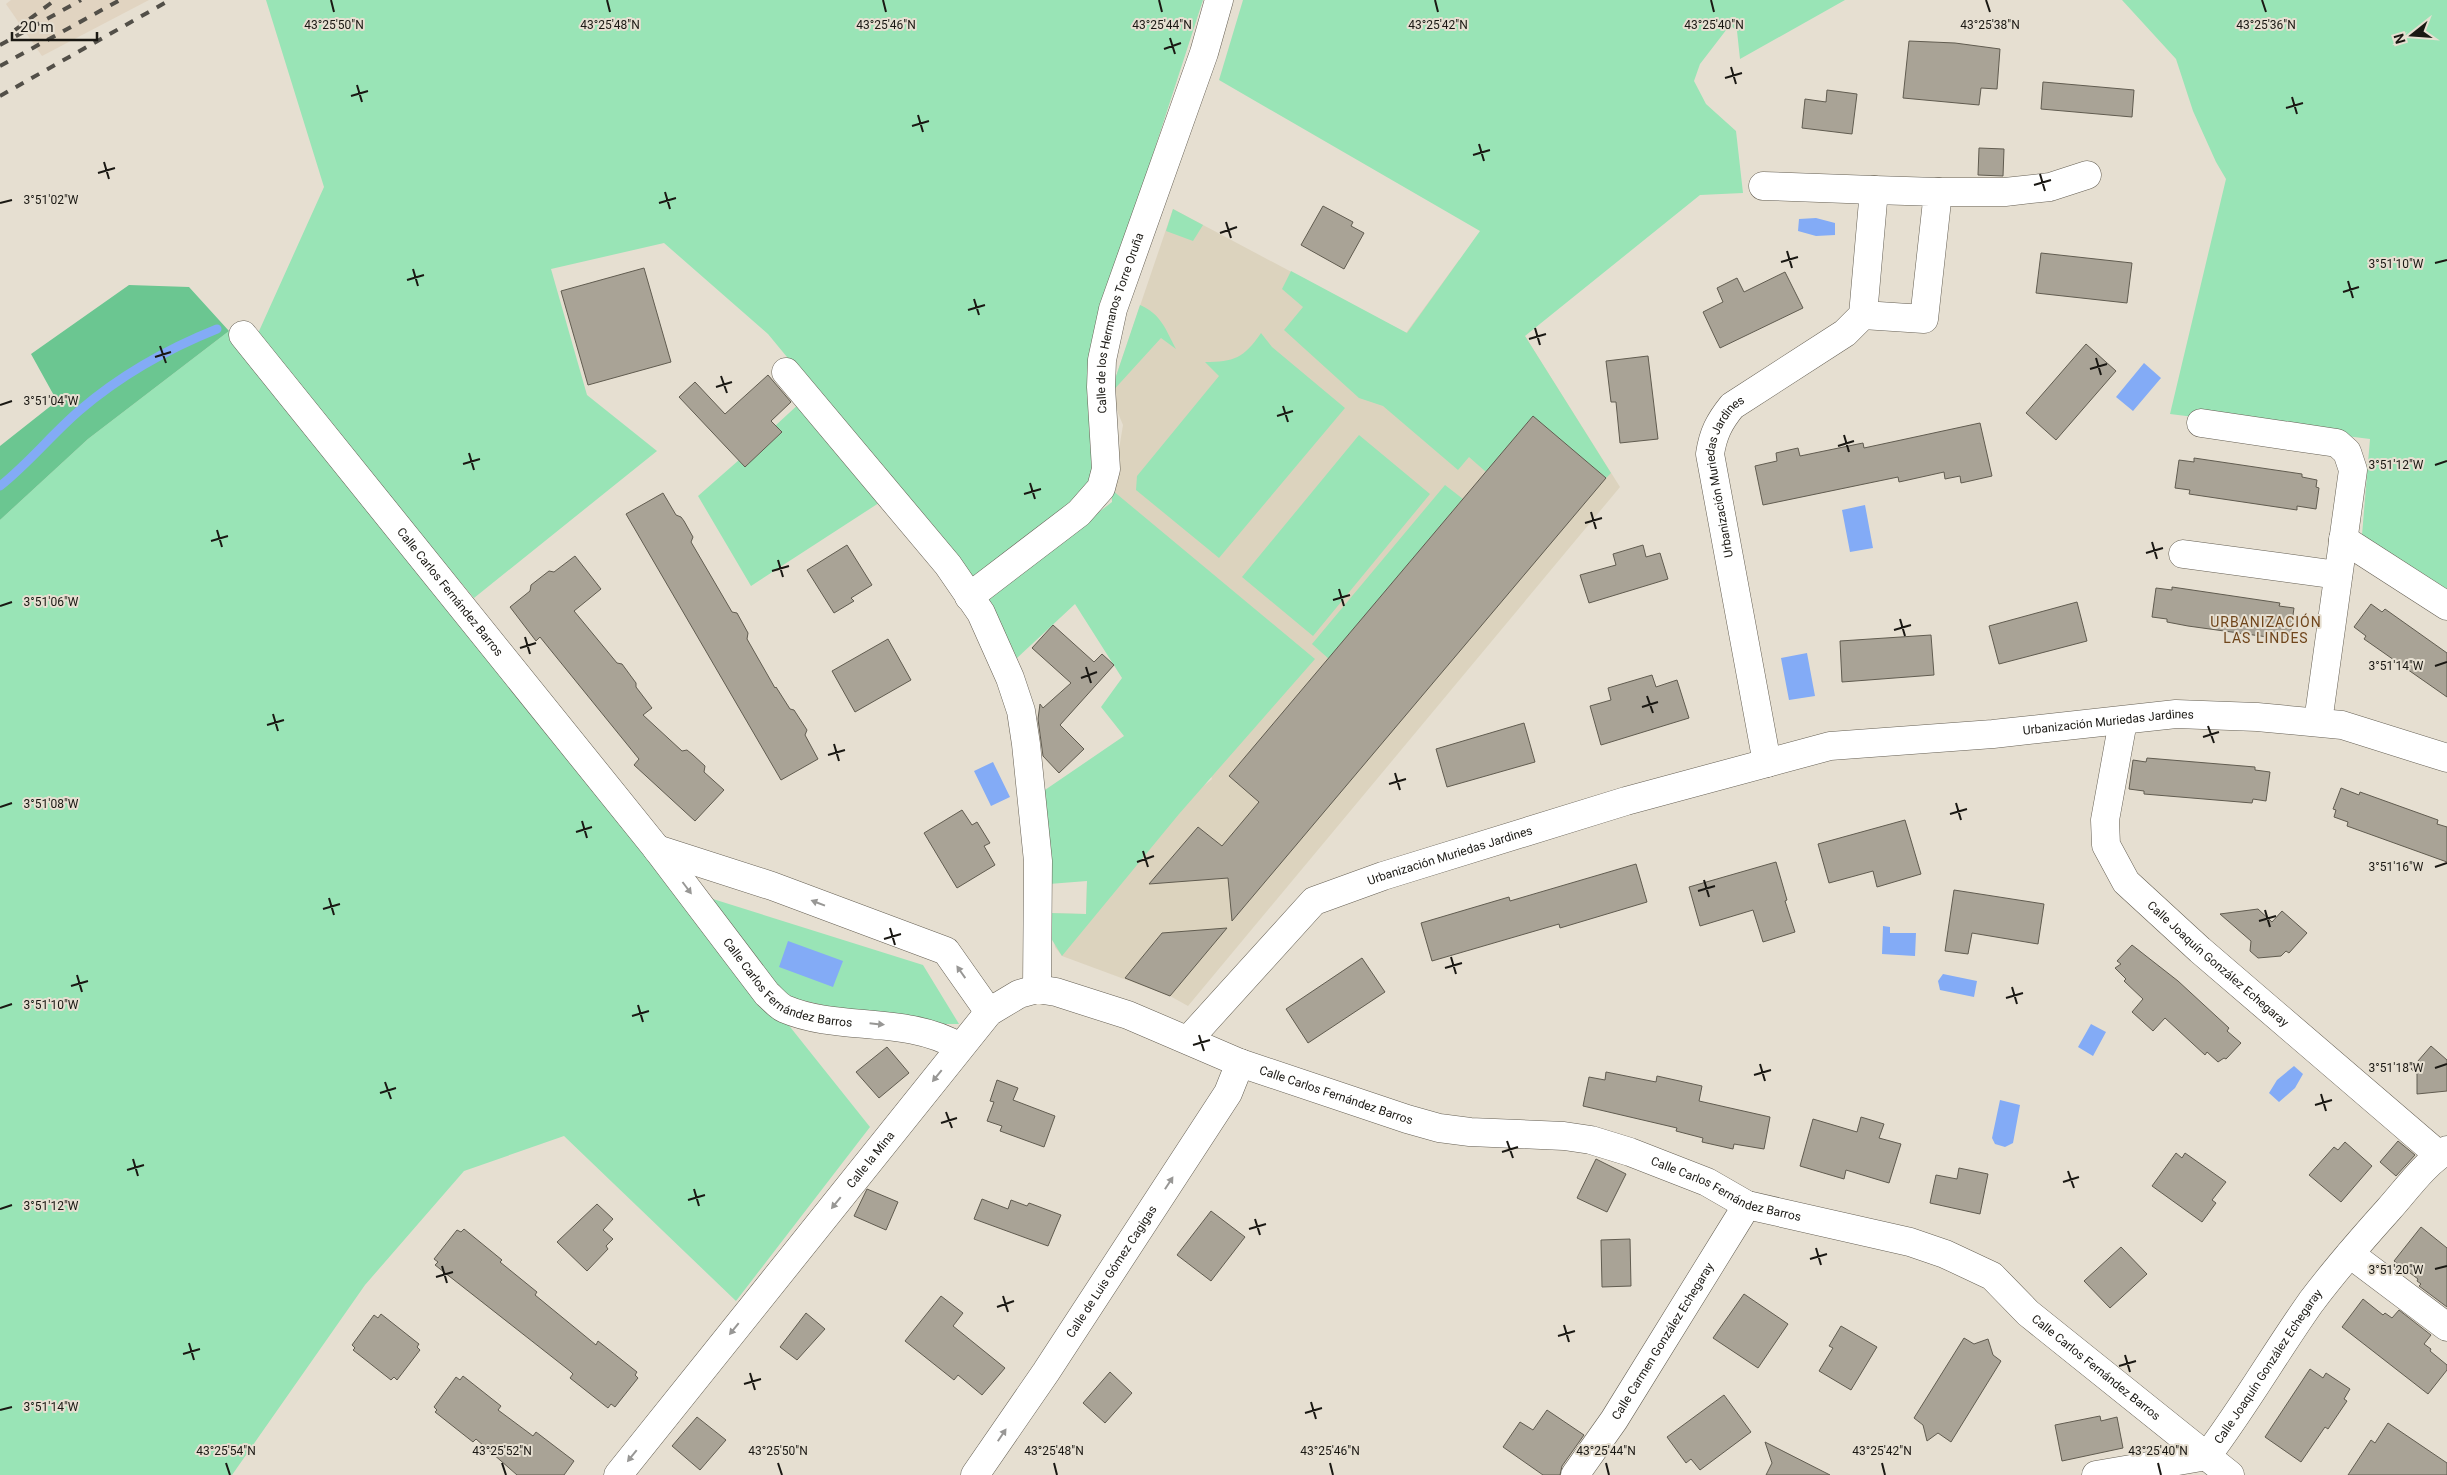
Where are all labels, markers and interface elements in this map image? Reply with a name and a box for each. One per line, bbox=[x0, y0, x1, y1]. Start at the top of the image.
scale bar bbox=[12, 10, 98, 42]
north arrow bbox=[2387, 10, 2437, 60]
text: 20 m bbox=[20, 18, 54, 36]
text: 43°25'50"N bbox=[304, 18, 364, 32]
text: 43°25'48"N bbox=[580, 18, 640, 32]
text: 43°25'46"N bbox=[856, 18, 916, 32]
text: 43°25'44"N bbox=[1132, 18, 1192, 32]
text: 43°25'42"N bbox=[1408, 18, 1468, 32]
text: 43°25'40"N bbox=[1684, 18, 1744, 32]
text: 43°25'38"N bbox=[1960, 18, 2020, 32]
text: 43°25'36"N bbox=[2236, 18, 2296, 32]
text: N bbox=[2390, 32, 2409, 46]
text: 3°51'02"W bbox=[24, 193, 79, 207]
street label: Calle de los Hermanos Torre Oruña bbox=[1094, 231, 1147, 414]
text: 3°51'10"W bbox=[2369, 257, 2424, 271]
street label: Urbanización Muriedas Jardines bbox=[1703, 393, 1747, 559]
text: 3°51'04"W bbox=[24, 394, 79, 408]
text: 3°51'12"W bbox=[2369, 458, 2424, 472]
street label: Calle Carlos Fernández Barros bbox=[394, 525, 506, 659]
text: 3°51'06"W bbox=[24, 595, 79, 609]
district label: URBANIZACIÓN LAS LINDES bbox=[2210, 613, 2322, 646]
text: 3°51'14"W bbox=[2369, 659, 2424, 673]
street label: Urbanización Muriedas Jardines bbox=[2022, 707, 2194, 738]
text: 3°51'08"W bbox=[24, 797, 79, 811]
street label: Urbanización Muriedas Jardines bbox=[1366, 823, 1534, 888]
text: 3°51'16"W bbox=[2369, 860, 2424, 874]
one-way arrow bbox=[681, 881, 692, 894]
street label: Calle Joaquín González Echegaray bbox=[2145, 898, 2292, 1030]
one-way arrow bbox=[810, 899, 825, 907]
street label: Calle Carlos Fernández Barros bbox=[720, 935, 853, 1030]
one-way arrow bbox=[956, 965, 966, 979]
text: 3°51'10"W bbox=[24, 998, 79, 1012]
one-way arrow bbox=[869, 1020, 885, 1028]
text: 3°51'18"W bbox=[2369, 1061, 2424, 1075]
street label: Calle Carlos Fernández Barros bbox=[1258, 1063, 1414, 1127]
one-way arrow bbox=[932, 1069, 943, 1082]
street label: Calle la Mina bbox=[844, 1129, 898, 1191]
street label: Calle Carlos Fernández Barros bbox=[1649, 1154, 1802, 1224]
one-way arrow bbox=[1165, 1176, 1174, 1189]
one-way arrow bbox=[830, 1196, 841, 1209]
text: 3°51'12"W bbox=[24, 1199, 79, 1213]
street label: Calle de Luis Gómez Cagigas bbox=[1063, 1203, 1160, 1340]
street label: Calle Carmen González Echegaray bbox=[1609, 1260, 1717, 1422]
text: 3°51'20"W bbox=[2369, 1263, 2424, 1277]
street label: Calle Joaquín González Echegaray bbox=[2211, 1286, 2325, 1447]
street label: Calle Carlos Fernández Barros bbox=[2029, 1312, 2163, 1423]
one-way arrow bbox=[728, 1323, 739, 1336]
text: 3°51'14"W bbox=[24, 1400, 79, 1414]
one-way arrow bbox=[997, 1428, 1007, 1442]
text: 43°25'54"N bbox=[196, 1444, 256, 1458]
text: 43°25'52"N bbox=[472, 1444, 532, 1458]
text: 43°25'50"N bbox=[748, 1444, 808, 1458]
text: 43°25'48"N bbox=[1024, 1444, 1084, 1458]
text: 43°25'46"N bbox=[1300, 1444, 1360, 1458]
text: 43°25'44"N bbox=[1576, 1444, 1636, 1458]
text: 43°25'42"N bbox=[1852, 1444, 1912, 1458]
text: 43°25'40"N bbox=[2128, 1444, 2188, 1458]
one-way arrow bbox=[627, 1449, 638, 1462]

